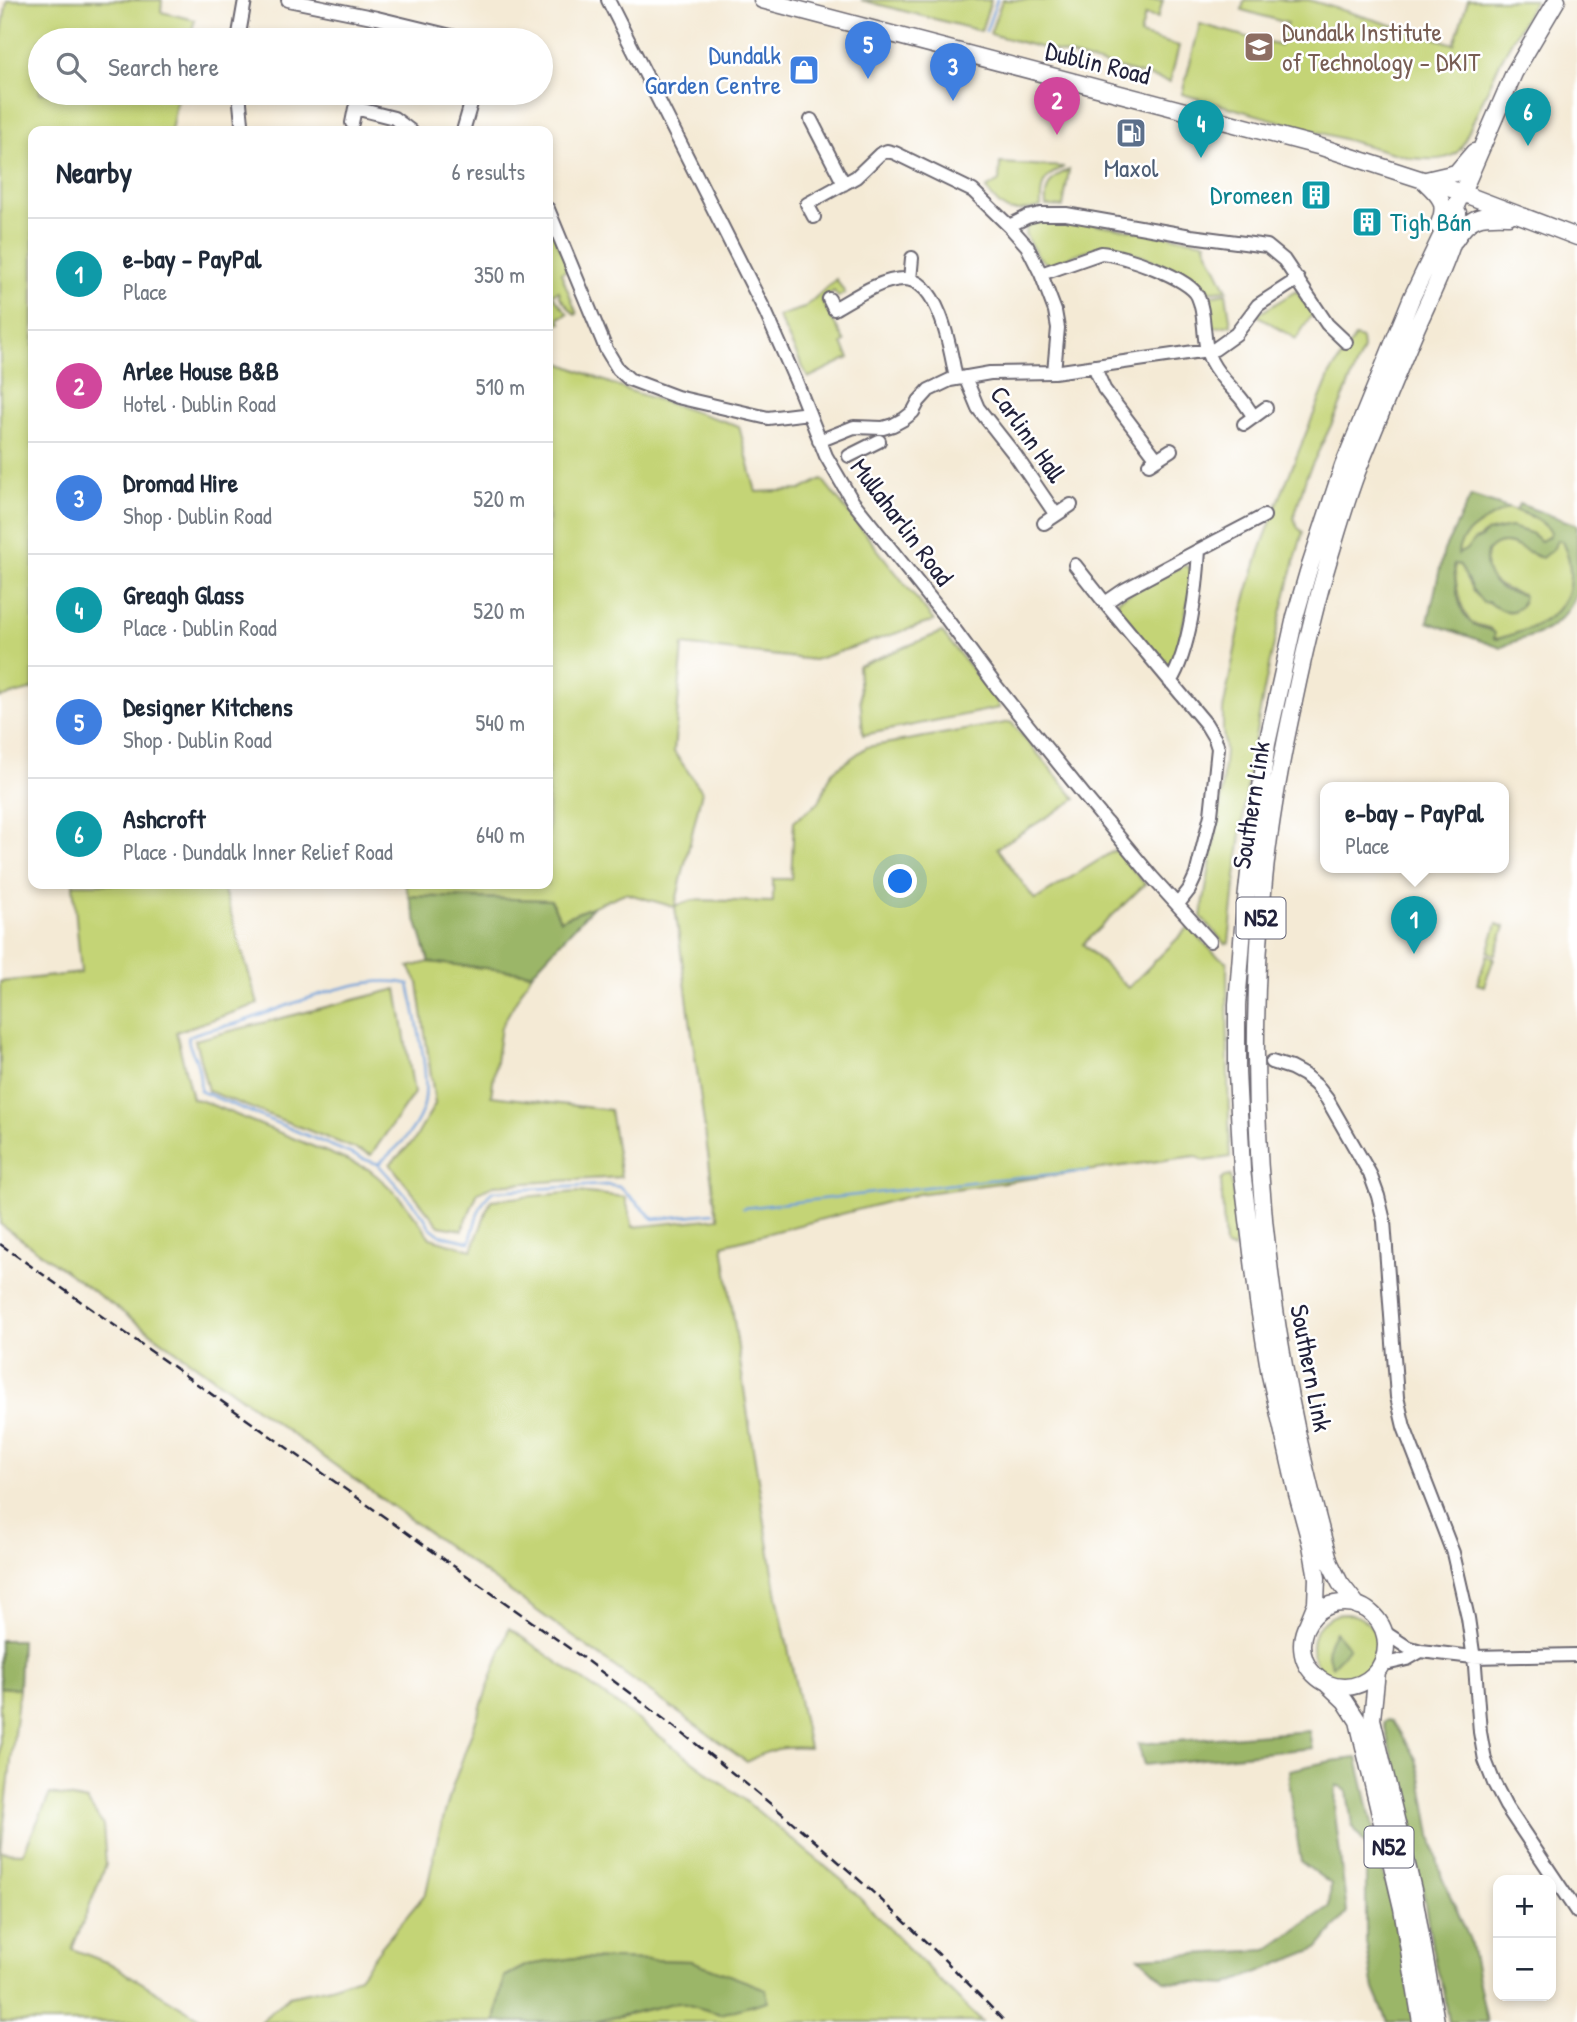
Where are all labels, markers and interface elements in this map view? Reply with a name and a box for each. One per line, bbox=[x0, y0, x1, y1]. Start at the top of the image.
place label: Dundalk Institute of Technology - DKIT bbox=[1282, 14, 1481, 79]
pin: 5 bbox=[845, 21, 891, 79]
search box bbox=[28, 28, 553, 105]
school or university icon: Dundalk Institute of Technology - DKIT bbox=[1242, 30, 1276, 64]
street label: Dublin Road bbox=[1042, 33, 1154, 92]
place label: Dundalk Garden Centre bbox=[644, 37, 781, 102]
pin: 3 bbox=[930, 43, 976, 101]
icon: search bbox=[52, 48, 90, 86]
text: Search here bbox=[108, 49, 219, 84]
shop icon: Dundalk Garden Centre bbox=[787, 53, 821, 87]
pin: 2 bbox=[1034, 77, 1080, 135]
pin: 6 bbox=[1505, 88, 1551, 146]
pin: 4 bbox=[1178, 100, 1224, 158]
fuel station icon: Maxol bbox=[1114, 116, 1148, 150]
place label: Maxol bbox=[1104, 150, 1158, 185]
text: Nearby bbox=[56, 152, 132, 192]
text: 6 results bbox=[452, 156, 525, 187]
place label: Dromeen bbox=[1210, 177, 1293, 212]
building icon: Dromeen bbox=[1299, 178, 1333, 212]
place label: Tigh Bán bbox=[1390, 204, 1472, 239]
building icon: Tigh Bán bbox=[1350, 205, 1384, 239]
text: e-bay - PayPal bbox=[123, 241, 262, 276]
text: 1 bbox=[75, 259, 83, 290]
text: 350 m bbox=[474, 259, 525, 290]
text: Place bbox=[123, 276, 167, 307]
text: Arlee House B&B bbox=[123, 353, 279, 388]
text: 2 bbox=[74, 371, 84, 402]
text: 510 m bbox=[476, 371, 525, 402]
street label: Carlinn Hall bbox=[982, 379, 1075, 490]
text: Hotel · Dublin Road bbox=[123, 388, 276, 419]
street label: Mullaharlin Road bbox=[843, 451, 962, 593]
text: Dromad Hire bbox=[123, 465, 238, 500]
text: 3 bbox=[74, 483, 84, 514]
text: 520 m bbox=[473, 483, 525, 514]
text: Shop · Dublin Road bbox=[123, 500, 272, 531]
text: Greagh Glass bbox=[123, 577, 244, 612]
text: 4 bbox=[75, 595, 83, 626]
text: 520 m bbox=[473, 595, 525, 626]
text: Place · Dublin Road bbox=[123, 612, 277, 643]
text: Designer Kitchens bbox=[123, 689, 293, 724]
text: 5 bbox=[74, 707, 84, 738]
text: 540 m bbox=[475, 707, 525, 738]
text: Shop · Dublin Road bbox=[123, 724, 272, 755]
street label: Southern Link bbox=[1223, 738, 1278, 871]
popup bbox=[1320, 782, 1509, 873]
text: e-bay - PayPal bbox=[1345, 795, 1484, 830]
text: Ashcroft bbox=[123, 801, 205, 836]
text: 6 bbox=[74, 819, 84, 850]
text: 640 m bbox=[476, 819, 525, 850]
text: Place bbox=[1345, 830, 1390, 861]
text: Place · Dundalk Inner Relief Road bbox=[123, 836, 393, 867]
your location bbox=[883, 864, 917, 898]
pin: 1 bbox=[1391, 896, 1437, 954]
road number: N52 bbox=[1236, 898, 1286, 938]
street label: Southern Link bbox=[1282, 1301, 1341, 1435]
road number: N52 bbox=[1364, 1826, 1414, 1868]
map controls bbox=[1493, 1875, 1556, 2001]
button: + bbox=[1493, 1875, 1556, 1938]
button: − bbox=[1493, 1938, 1556, 2001]

